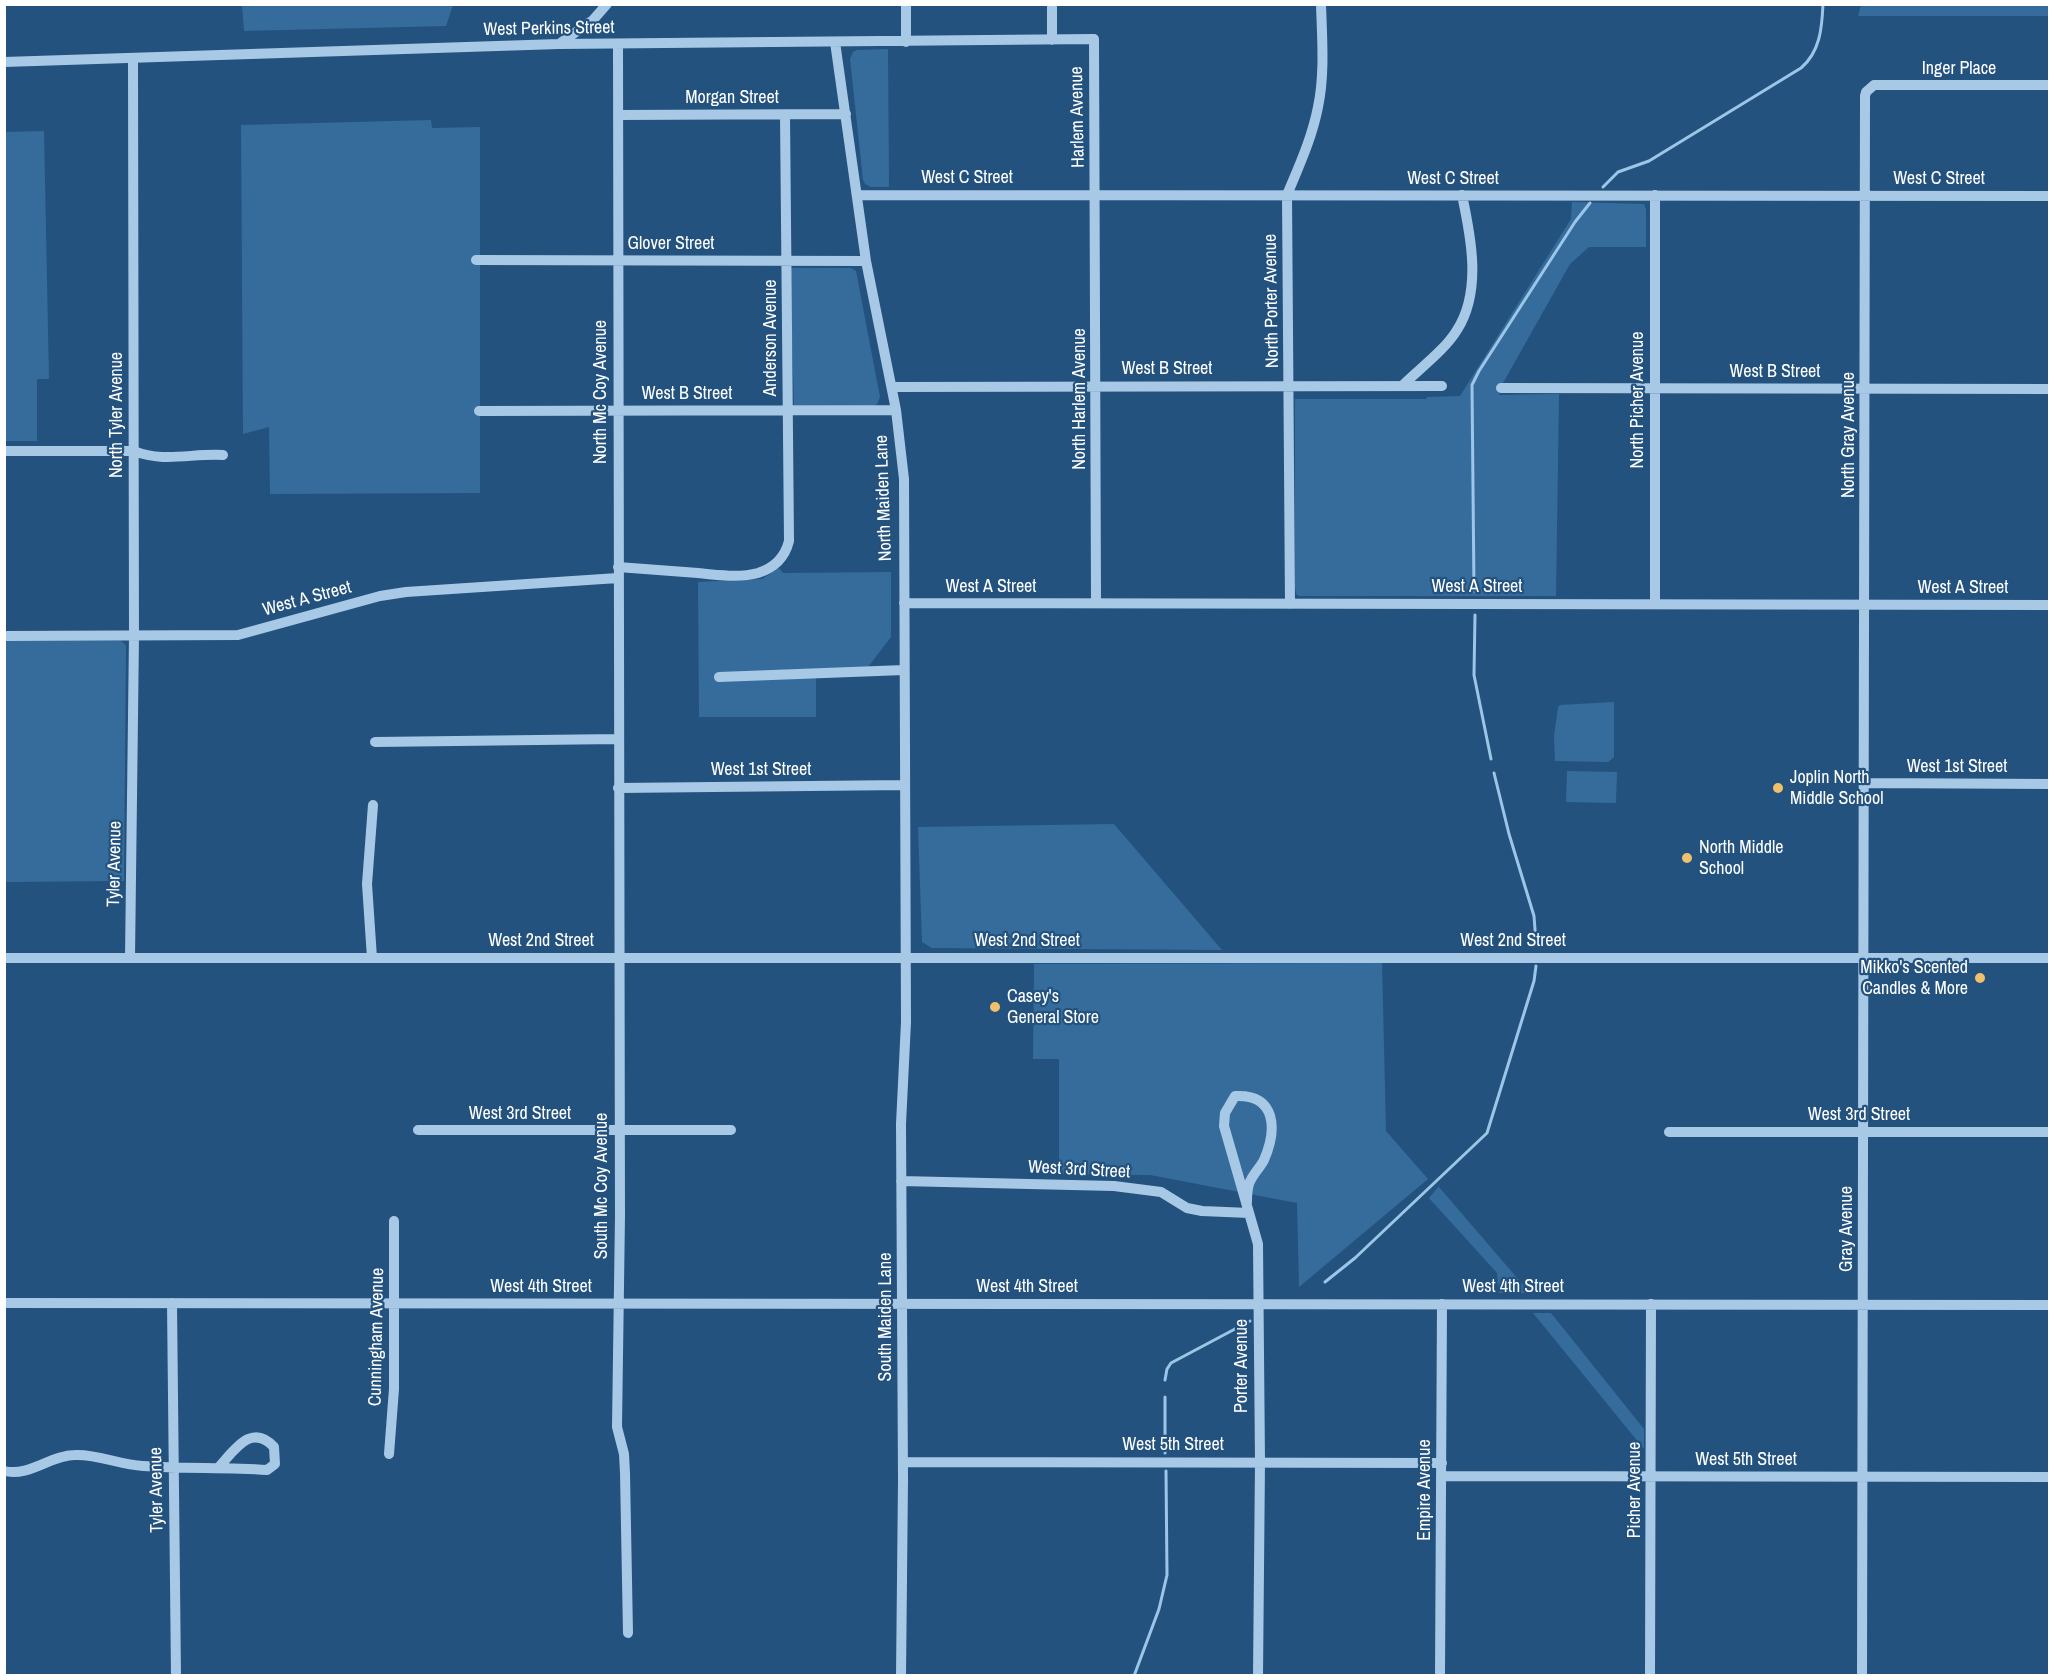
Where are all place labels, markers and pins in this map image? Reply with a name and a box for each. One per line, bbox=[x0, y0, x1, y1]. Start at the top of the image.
place label: Joplin North Middle School bbox=[1790, 767, 1884, 810]
marker: Joplin North Middle School bbox=[1771, 781, 1785, 795]
place label: North Middle School bbox=[1699, 837, 1783, 880]
marker: North Middle School bbox=[1680, 851, 1694, 865]
place label: Mikko's Scented Candles & More bbox=[1860, 957, 1968, 1000]
marker: Mikko's Scented Candles & More bbox=[1973, 971, 1987, 985]
place label: Casey's General Store bbox=[1007, 986, 1099, 1028]
marker: Casey's General Store bbox=[988, 1000, 1002, 1014]

